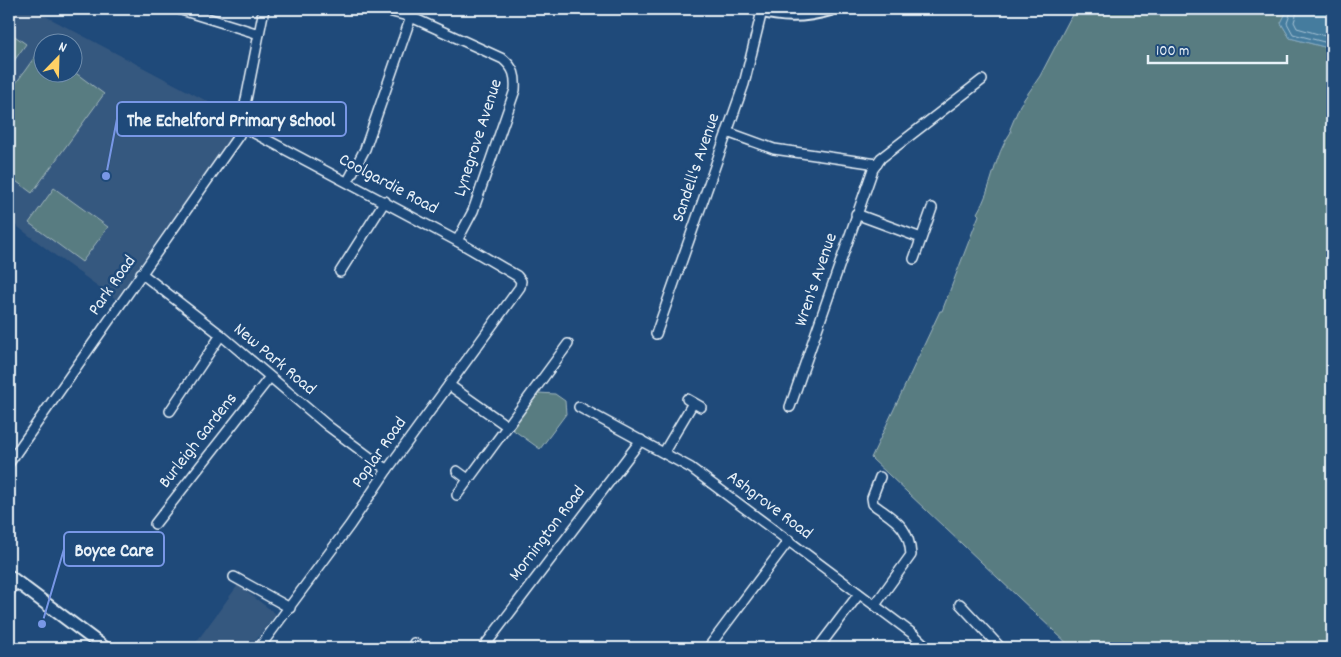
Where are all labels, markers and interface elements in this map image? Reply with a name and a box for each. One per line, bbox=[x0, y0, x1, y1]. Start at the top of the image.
north arrow bbox=[32, 32, 82, 82]
scale bar bbox=[1148, 32, 1287, 64]
text: N bbox=[55, 37, 69, 58]
text: 100 m bbox=[1156, 41, 1189, 63]
street label: Lynegrove Avenue bbox=[448, 76, 510, 200]
callout: The Echelford Primary School bbox=[117, 102, 346, 136]
text: The Echelford Primary School bbox=[127, 109, 336, 136]
street label: Sandell's Avenue bbox=[667, 110, 727, 226]
street label: Coolgardie Road bbox=[334, 148, 442, 222]
street label: Wren's Avenue bbox=[789, 230, 845, 330]
street label: Park Road bbox=[83, 251, 143, 321]
street label: New Park Road bbox=[227, 318, 321, 402]
street label: Burleigh Gardens bbox=[154, 388, 244, 494]
street label: Poplar Road bbox=[346, 412, 414, 494]
street label: Ashgrove Road bbox=[721, 465, 817, 547]
street label: Mornington Road bbox=[504, 481, 592, 587]
callout: Boyce Care bbox=[64, 532, 164, 566]
text: Boyce Care bbox=[74, 539, 154, 566]

